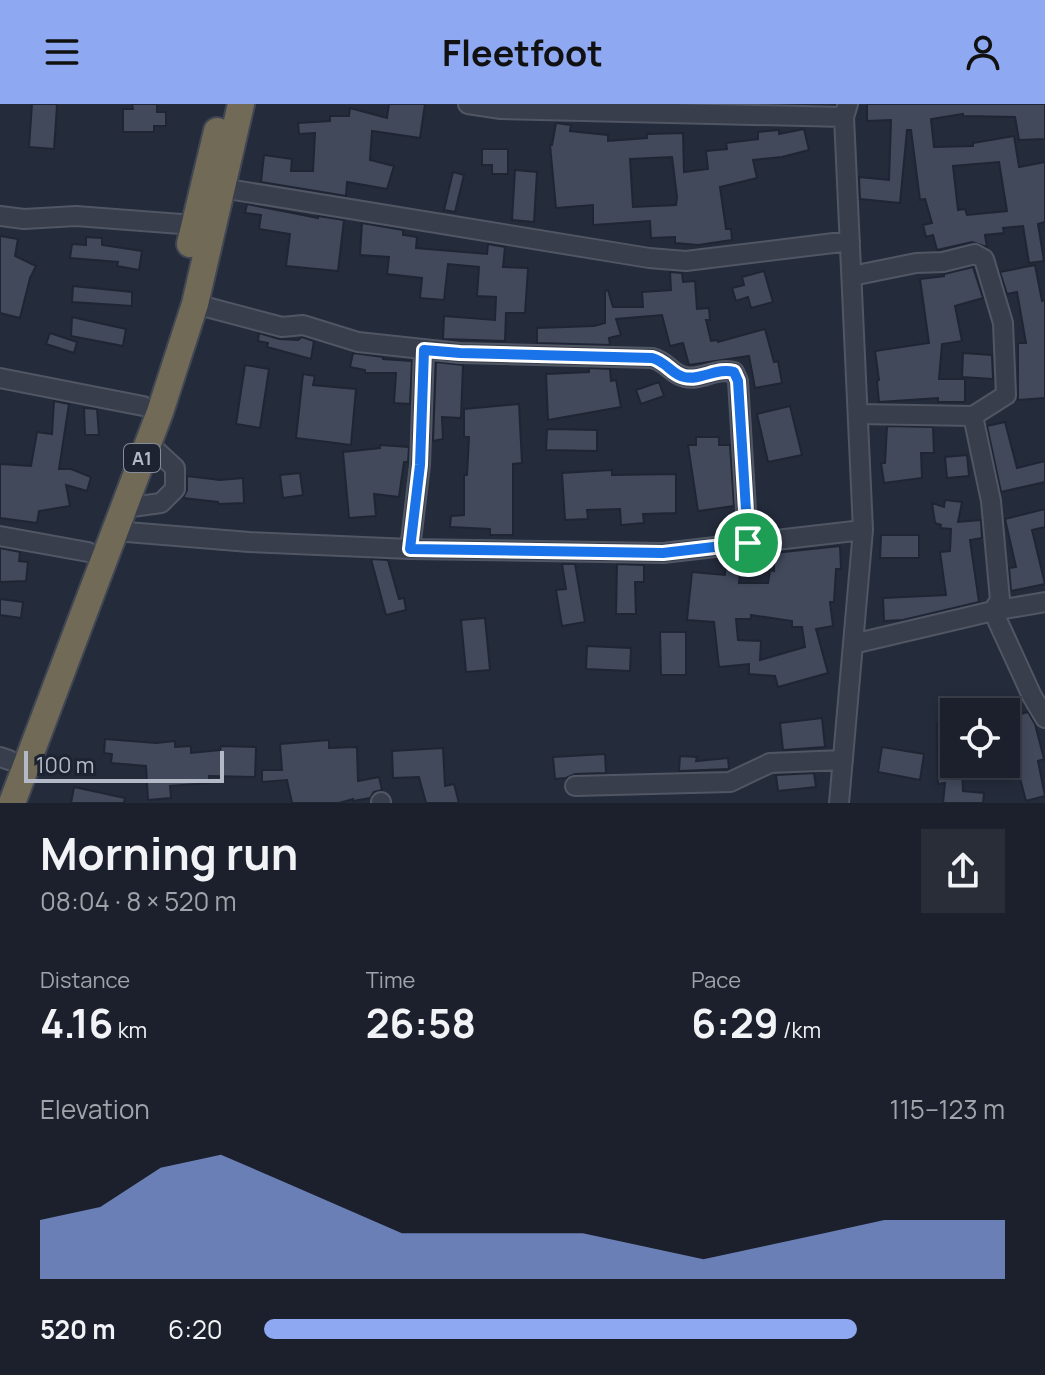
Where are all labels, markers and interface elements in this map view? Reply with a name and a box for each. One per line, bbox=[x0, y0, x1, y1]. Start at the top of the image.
text: Fleetfoot bbox=[442, 28, 603, 77]
icon: menu bbox=[40, 30, 84, 74]
icon: person bbox=[961, 30, 1005, 74]
road number: A1 bbox=[124, 444, 160, 472]
pin bbox=[714, 509, 782, 577]
icon: arrive bbox=[726, 521, 770, 565]
map controls bbox=[940, 698, 1020, 778]
button: locate bbox=[940, 698, 1020, 778]
scale bar bbox=[24, 747, 224, 783]
text: 100 m bbox=[36, 750, 94, 780]
text: Morning run bbox=[40, 823, 298, 883]
button: share bbox=[921, 829, 1005, 913]
text: 08:04 · 8 × 520 m bbox=[40, 883, 237, 919]
text: Distance bbox=[40, 965, 130, 995]
text: Time bbox=[366, 965, 415, 995]
text: Pace bbox=[691, 965, 741, 995]
text: 4.16 bbox=[40, 995, 113, 1050]
text: 26:58 bbox=[366, 995, 476, 1050]
text: 6:29 bbox=[691, 995, 779, 1050]
text: km bbox=[113, 1015, 147, 1045]
text: /km bbox=[779, 1015, 821, 1045]
text: Elevation bbox=[40, 1091, 150, 1127]
text: 115–123 m bbox=[890, 1091, 1005, 1127]
text: 520 m bbox=[40, 1311, 116, 1347]
text: 6:20 bbox=[168, 1311, 223, 1347]

